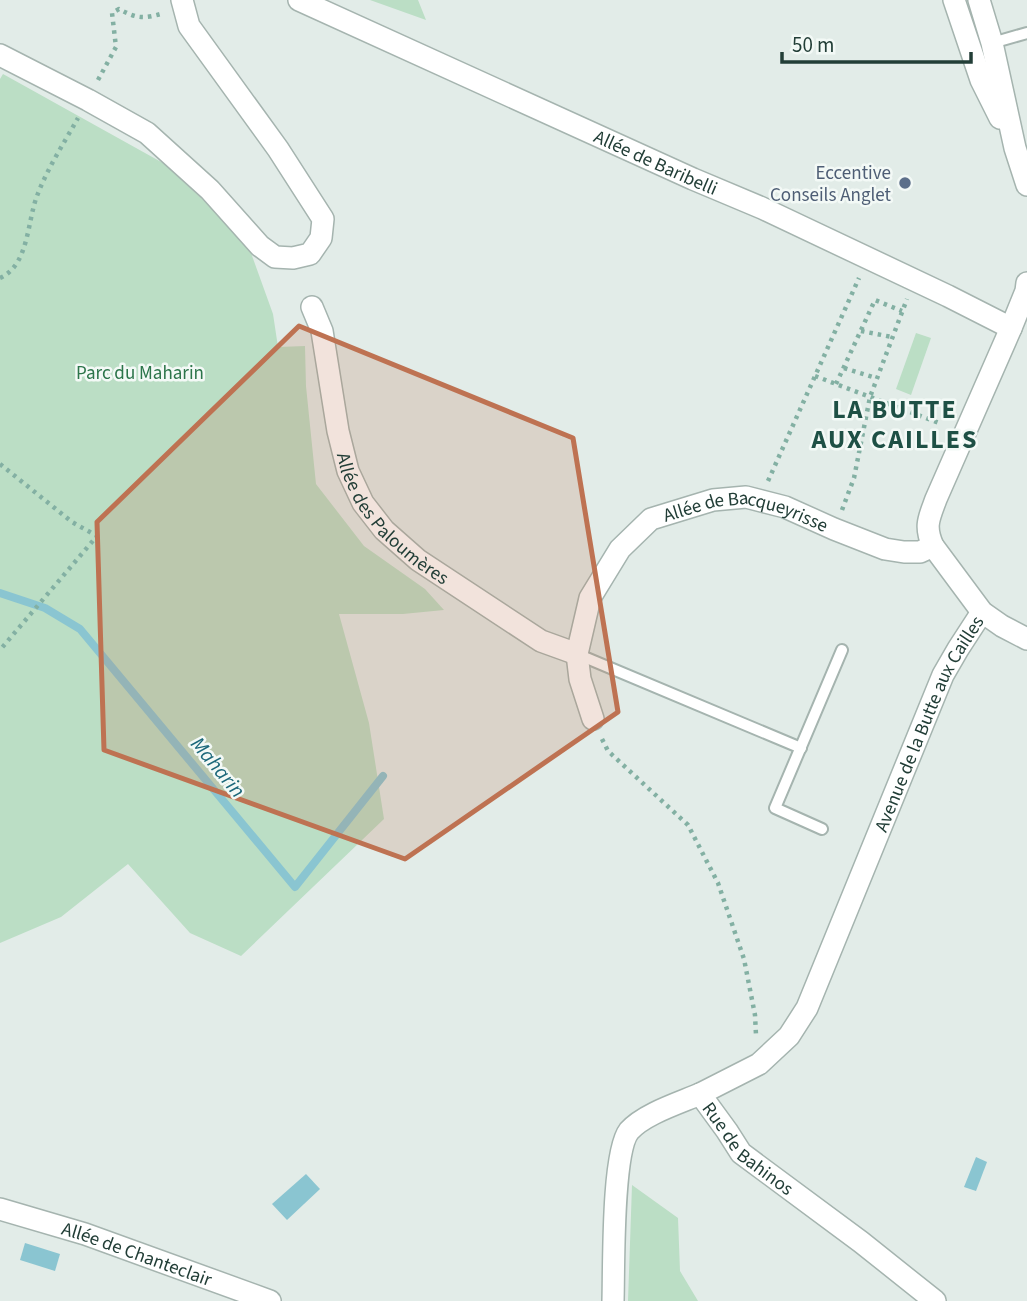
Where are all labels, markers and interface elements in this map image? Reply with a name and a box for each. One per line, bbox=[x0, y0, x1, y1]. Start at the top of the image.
scale bar bbox=[782, 21, 971, 65]
text: 50 m bbox=[792, 30, 834, 60]
street label: Allée de Baribelli bbox=[589, 124, 721, 203]
place label: Eccentive Conseils Anglet bbox=[770, 160, 892, 209]
marker: Eccentive Conseils Anglet bbox=[897, 175, 913, 191]
park label: Parc du Maharin bbox=[76, 360, 204, 387]
district label: LA BUTTE AUX CAILLES bbox=[810, 391, 979, 458]
street label: Allée des Paloumères bbox=[329, 450, 454, 592]
street label: Allée de Bacqueyrisse bbox=[660, 485, 832, 540]
street label: Avenue de la Butte aux Cailles bbox=[868, 611, 991, 836]
water label: Maharin bbox=[184, 730, 252, 804]
street label: Rue de Bahinos bbox=[695, 1097, 799, 1203]
street label: Allée de Chanteclair bbox=[58, 1216, 216, 1294]

